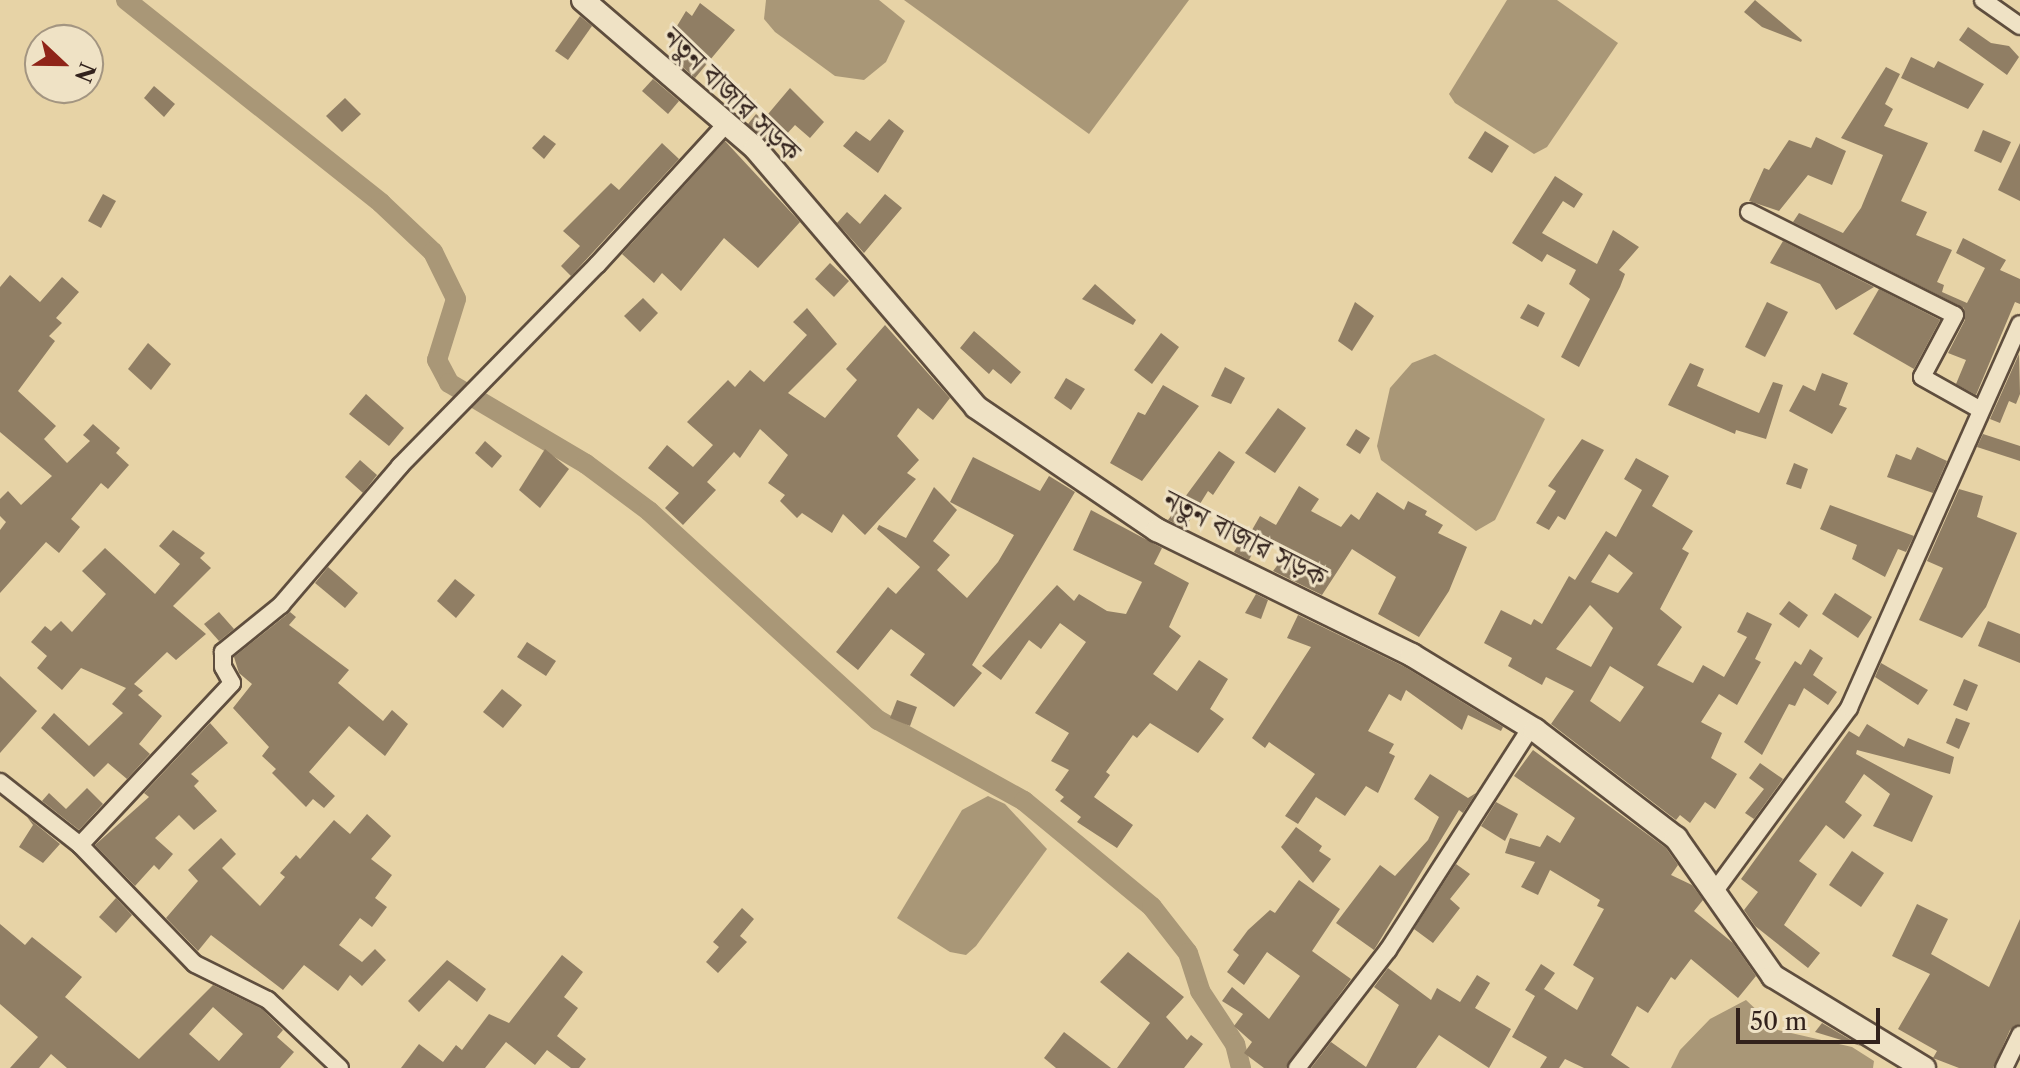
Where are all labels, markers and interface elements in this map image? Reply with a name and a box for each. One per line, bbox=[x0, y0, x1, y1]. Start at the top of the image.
street label: নতুন বাজার সড়ক bbox=[656, 20, 808, 168]
north arrow bbox=[24, 24, 104, 104]
text: N bbox=[69, 59, 101, 86]
street label: নতুন বাজার সড়ক bbox=[1158, 483, 1332, 593]
scale bar bbox=[1740, 992, 1884, 1042]
text: 50 m bbox=[1750, 1007, 1807, 1036]

